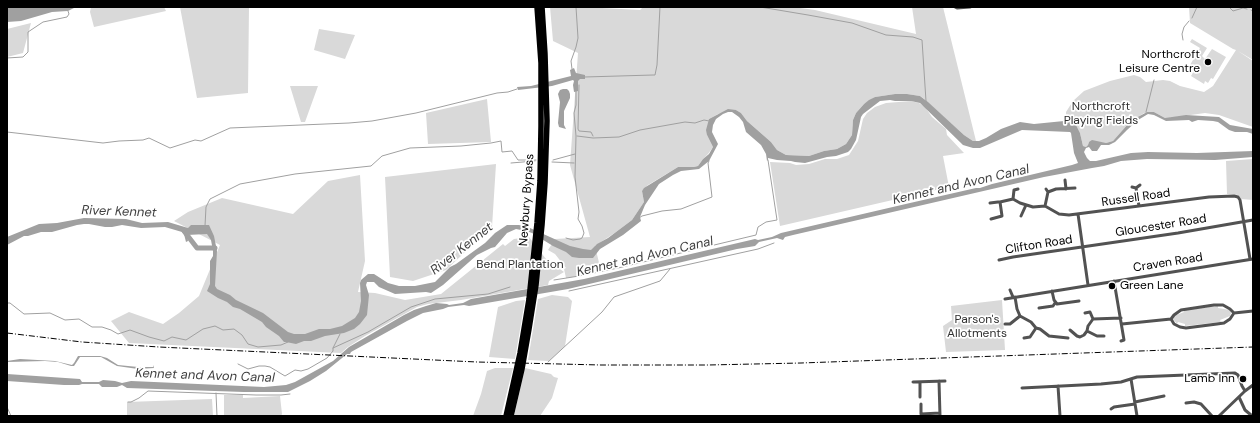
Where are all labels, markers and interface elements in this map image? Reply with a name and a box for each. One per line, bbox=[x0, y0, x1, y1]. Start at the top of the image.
place label: Northcroft Leisure Centre bbox=[1119, 48, 1200, 76]
marker: Northcroft Leisure Centre bbox=[1203, 57, 1213, 67]
park label: Northcroft Playing Fields bbox=[1064, 100, 1138, 128]
street label: Newbury Bypass bbox=[517, 153, 537, 247]
water label: Kennet and Avon Canal bbox=[891, 162, 1031, 208]
street label: Russell Road bbox=[1101, 186, 1171, 210]
water label: River Kennet bbox=[81, 203, 157, 221]
street label: Gloucester Road bbox=[1114, 212, 1208, 240]
water label: River Kennet bbox=[427, 220, 497, 278]
street label: Clifton Road bbox=[1004, 233, 1074, 257]
water label: Kennet and Avon Canal bbox=[575, 234, 715, 280]
street label: Craven Road bbox=[1132, 250, 1204, 276]
park label: Bend Plantation bbox=[476, 258, 564, 272]
place label: Green Lane bbox=[1120, 279, 1184, 293]
marker: Green Lane bbox=[1107, 281, 1117, 291]
park label: Parson's Allotments bbox=[947, 313, 1007, 341]
water label: Kennet and Avon Canal bbox=[135, 366, 275, 386]
place label: Lamb Inn bbox=[1184, 372, 1235, 386]
marker: Lamb Inn bbox=[1238, 374, 1248, 384]

